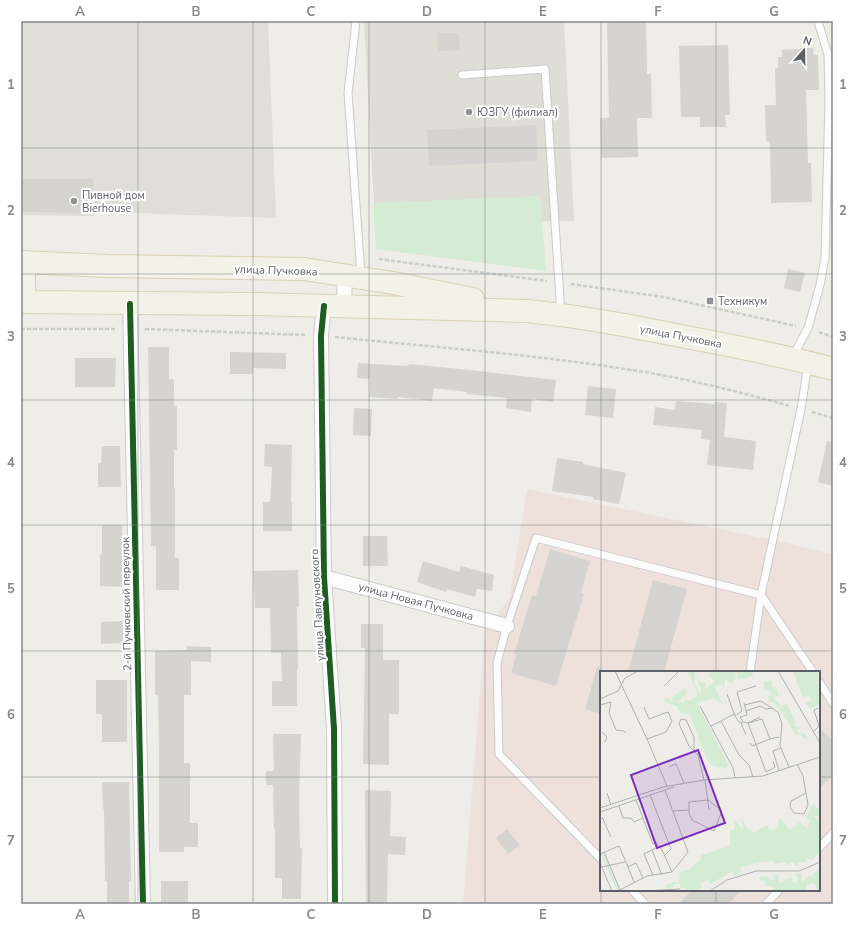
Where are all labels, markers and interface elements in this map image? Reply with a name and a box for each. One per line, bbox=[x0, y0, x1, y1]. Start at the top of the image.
text: A bbox=[75, 3, 85, 21]
text: B bbox=[192, 3, 201, 21]
text: C bbox=[307, 3, 316, 21]
text: D bbox=[422, 3, 432, 21]
text: E bbox=[539, 3, 547, 21]
text: F bbox=[654, 3, 662, 21]
text: G bbox=[769, 3, 779, 21]
north arrow bbox=[784, 30, 824, 70]
text: N bbox=[801, 33, 814, 50]
text: 1 bbox=[7, 76, 15, 94]
text: 1 bbox=[839, 76, 847, 94]
place label: ЮЗГУ (филиал) bbox=[477, 105, 558, 120]
marker: ЮЗГУ (филиал) bbox=[464, 107, 474, 117]
place label: Пивной дом Bierhouse bbox=[82, 188, 145, 216]
marker: Пивной дом Bierhouse bbox=[69, 196, 79, 206]
text: 2 bbox=[7, 202, 15, 220]
text: 2 bbox=[839, 202, 847, 220]
street label: улица Пучковка bbox=[234, 262, 318, 279]
place label: Техникум bbox=[718, 294, 767, 309]
marker: Техникум bbox=[705, 296, 715, 306]
street label: улица Пучковка bbox=[639, 321, 723, 352]
text: 3 bbox=[7, 328, 15, 346]
text: 3 bbox=[839, 328, 847, 346]
text: 4 bbox=[7, 454, 15, 472]
text: 4 bbox=[839, 454, 847, 472]
street label: 2-й Пучковский переулок bbox=[118, 537, 135, 671]
street label: улица Павлуновского bbox=[307, 548, 328, 662]
street label: улица Новая Пучковка bbox=[357, 579, 475, 624]
text: 5 bbox=[7, 580, 15, 598]
text: 5 bbox=[839, 580, 847, 598]
inset map bbox=[600, 671, 820, 891]
text: 6 bbox=[7, 706, 15, 724]
text: 6 bbox=[839, 706, 847, 724]
text: 7 bbox=[7, 832, 15, 850]
text: 7 bbox=[839, 832, 847, 850]
text: A bbox=[75, 906, 85, 924]
text: B bbox=[192, 906, 201, 924]
text: C bbox=[307, 906, 316, 924]
text: D bbox=[422, 906, 432, 924]
text: E bbox=[539, 906, 547, 924]
text: F bbox=[654, 906, 662, 924]
text: G bbox=[769, 906, 779, 924]

